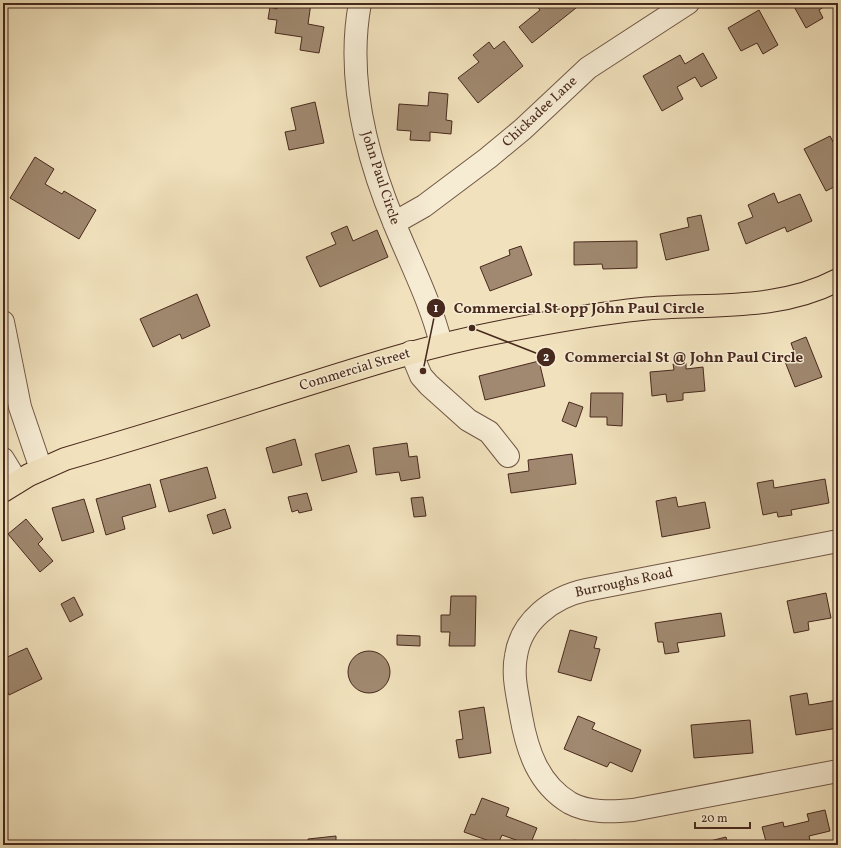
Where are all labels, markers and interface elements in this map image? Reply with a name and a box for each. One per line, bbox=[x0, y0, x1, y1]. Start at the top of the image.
street label: Chickadee Lane bbox=[498, 72, 582, 152]
street label: John Paul Circle bbox=[356, 129, 404, 228]
callout: Commercial St opp John Paul Circle bbox=[426, 294, 713, 321]
text: Commercial St opp John Paul Circle bbox=[454, 299, 705, 320]
text: 1 bbox=[434, 301, 439, 317]
callout: Commercial St @ John Paul Circle bbox=[536, 343, 811, 370]
street label: Commercial Street bbox=[297, 344, 413, 396]
text: Commercial St @ John Paul Circle bbox=[565, 348, 804, 369]
text: 2 bbox=[543, 350, 549, 366]
street label: Burroughs Road bbox=[573, 563, 675, 603]
scale bar bbox=[695, 804, 750, 830]
text: 20 m bbox=[701, 811, 728, 827]

